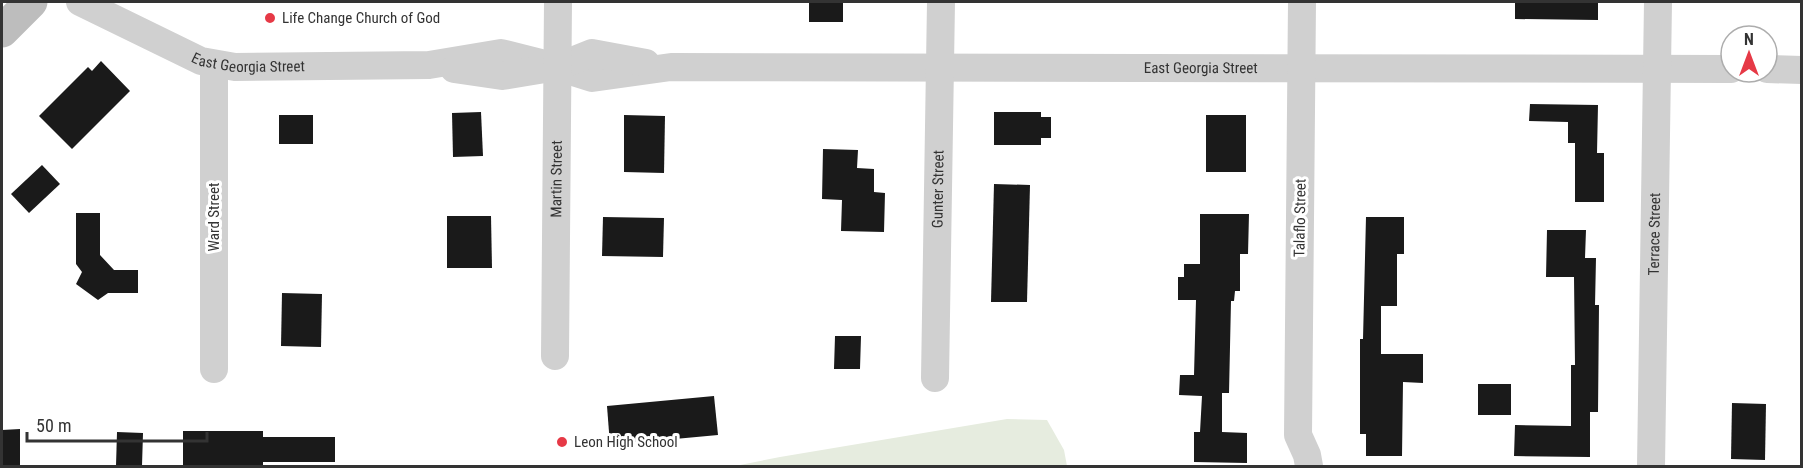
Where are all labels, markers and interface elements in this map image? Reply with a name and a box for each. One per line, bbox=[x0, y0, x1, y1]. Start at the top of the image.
place label: Life Change Church of God bbox=[282, 9, 440, 27]
marker: Life Change Church of God bbox=[263, 11, 277, 25]
north arrow bbox=[1719, 24, 1779, 84]
text: N bbox=[1744, 30, 1754, 49]
street label: East Georgia Street bbox=[188, 49, 305, 76]
street label: East Georgia Street bbox=[1144, 59, 1258, 77]
street label: Martin Street bbox=[547, 140, 566, 218]
street label: Gunter Street bbox=[928, 150, 948, 228]
street label: Talaflo Street bbox=[1290, 179, 1310, 257]
street label: Ward Street bbox=[205, 183, 223, 251]
street label: Terrace Street bbox=[1645, 193, 1664, 276]
scale bar bbox=[27, 405, 207, 443]
text: 50 m bbox=[36, 415, 71, 436]
place label: Leon High School bbox=[574, 433, 678, 451]
marker: Leon High School bbox=[555, 435, 569, 449]

